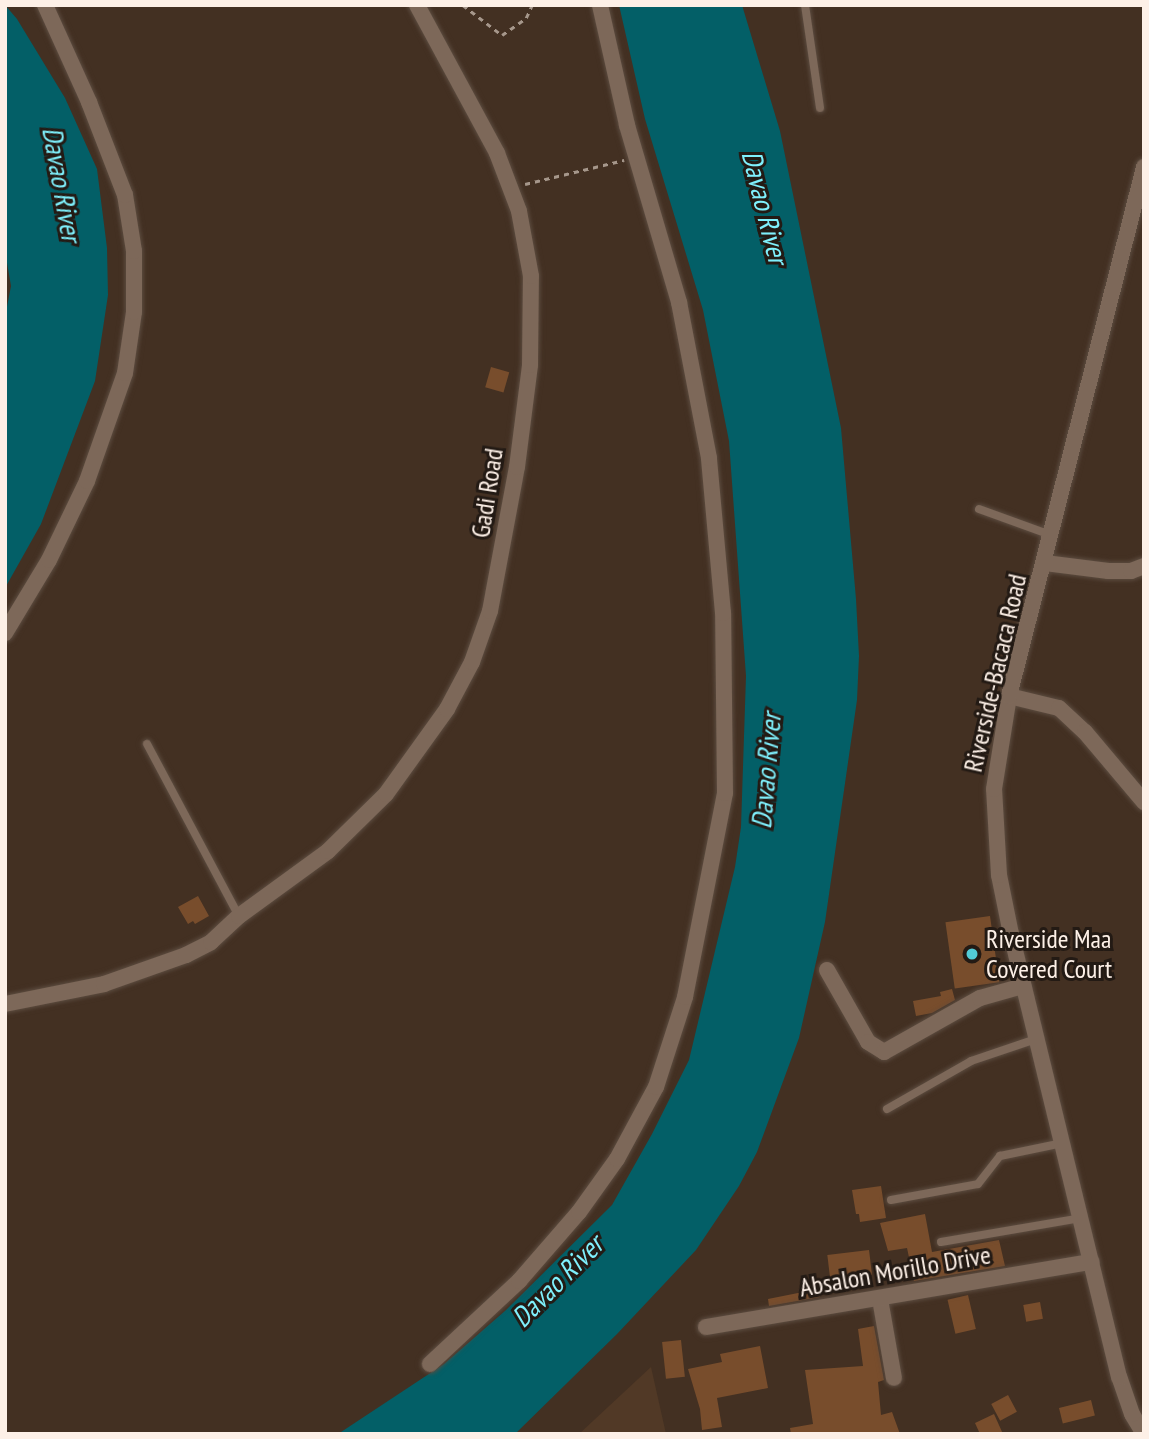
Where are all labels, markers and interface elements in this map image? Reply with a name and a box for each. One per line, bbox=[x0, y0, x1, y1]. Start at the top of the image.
water label: Davao River bbox=[35, 124, 89, 244]
water label: Davao River bbox=[735, 147, 795, 267]
street label: Gadi Road bbox=[465, 446, 509, 540]
street label: Riverside-Bacaca Road bbox=[957, 571, 1033, 775]
water label: Davao River bbox=[744, 712, 788, 830]
place label: Riverside Maa Covered Court bbox=[986, 923, 1112, 984]
marker: Riverside Maa Covered Court bbox=[964, 946, 980, 962]
water label: Davao River bbox=[504, 1228, 610, 1334]
street label: Absalon Morillo Drive bbox=[797, 1239, 993, 1303]

